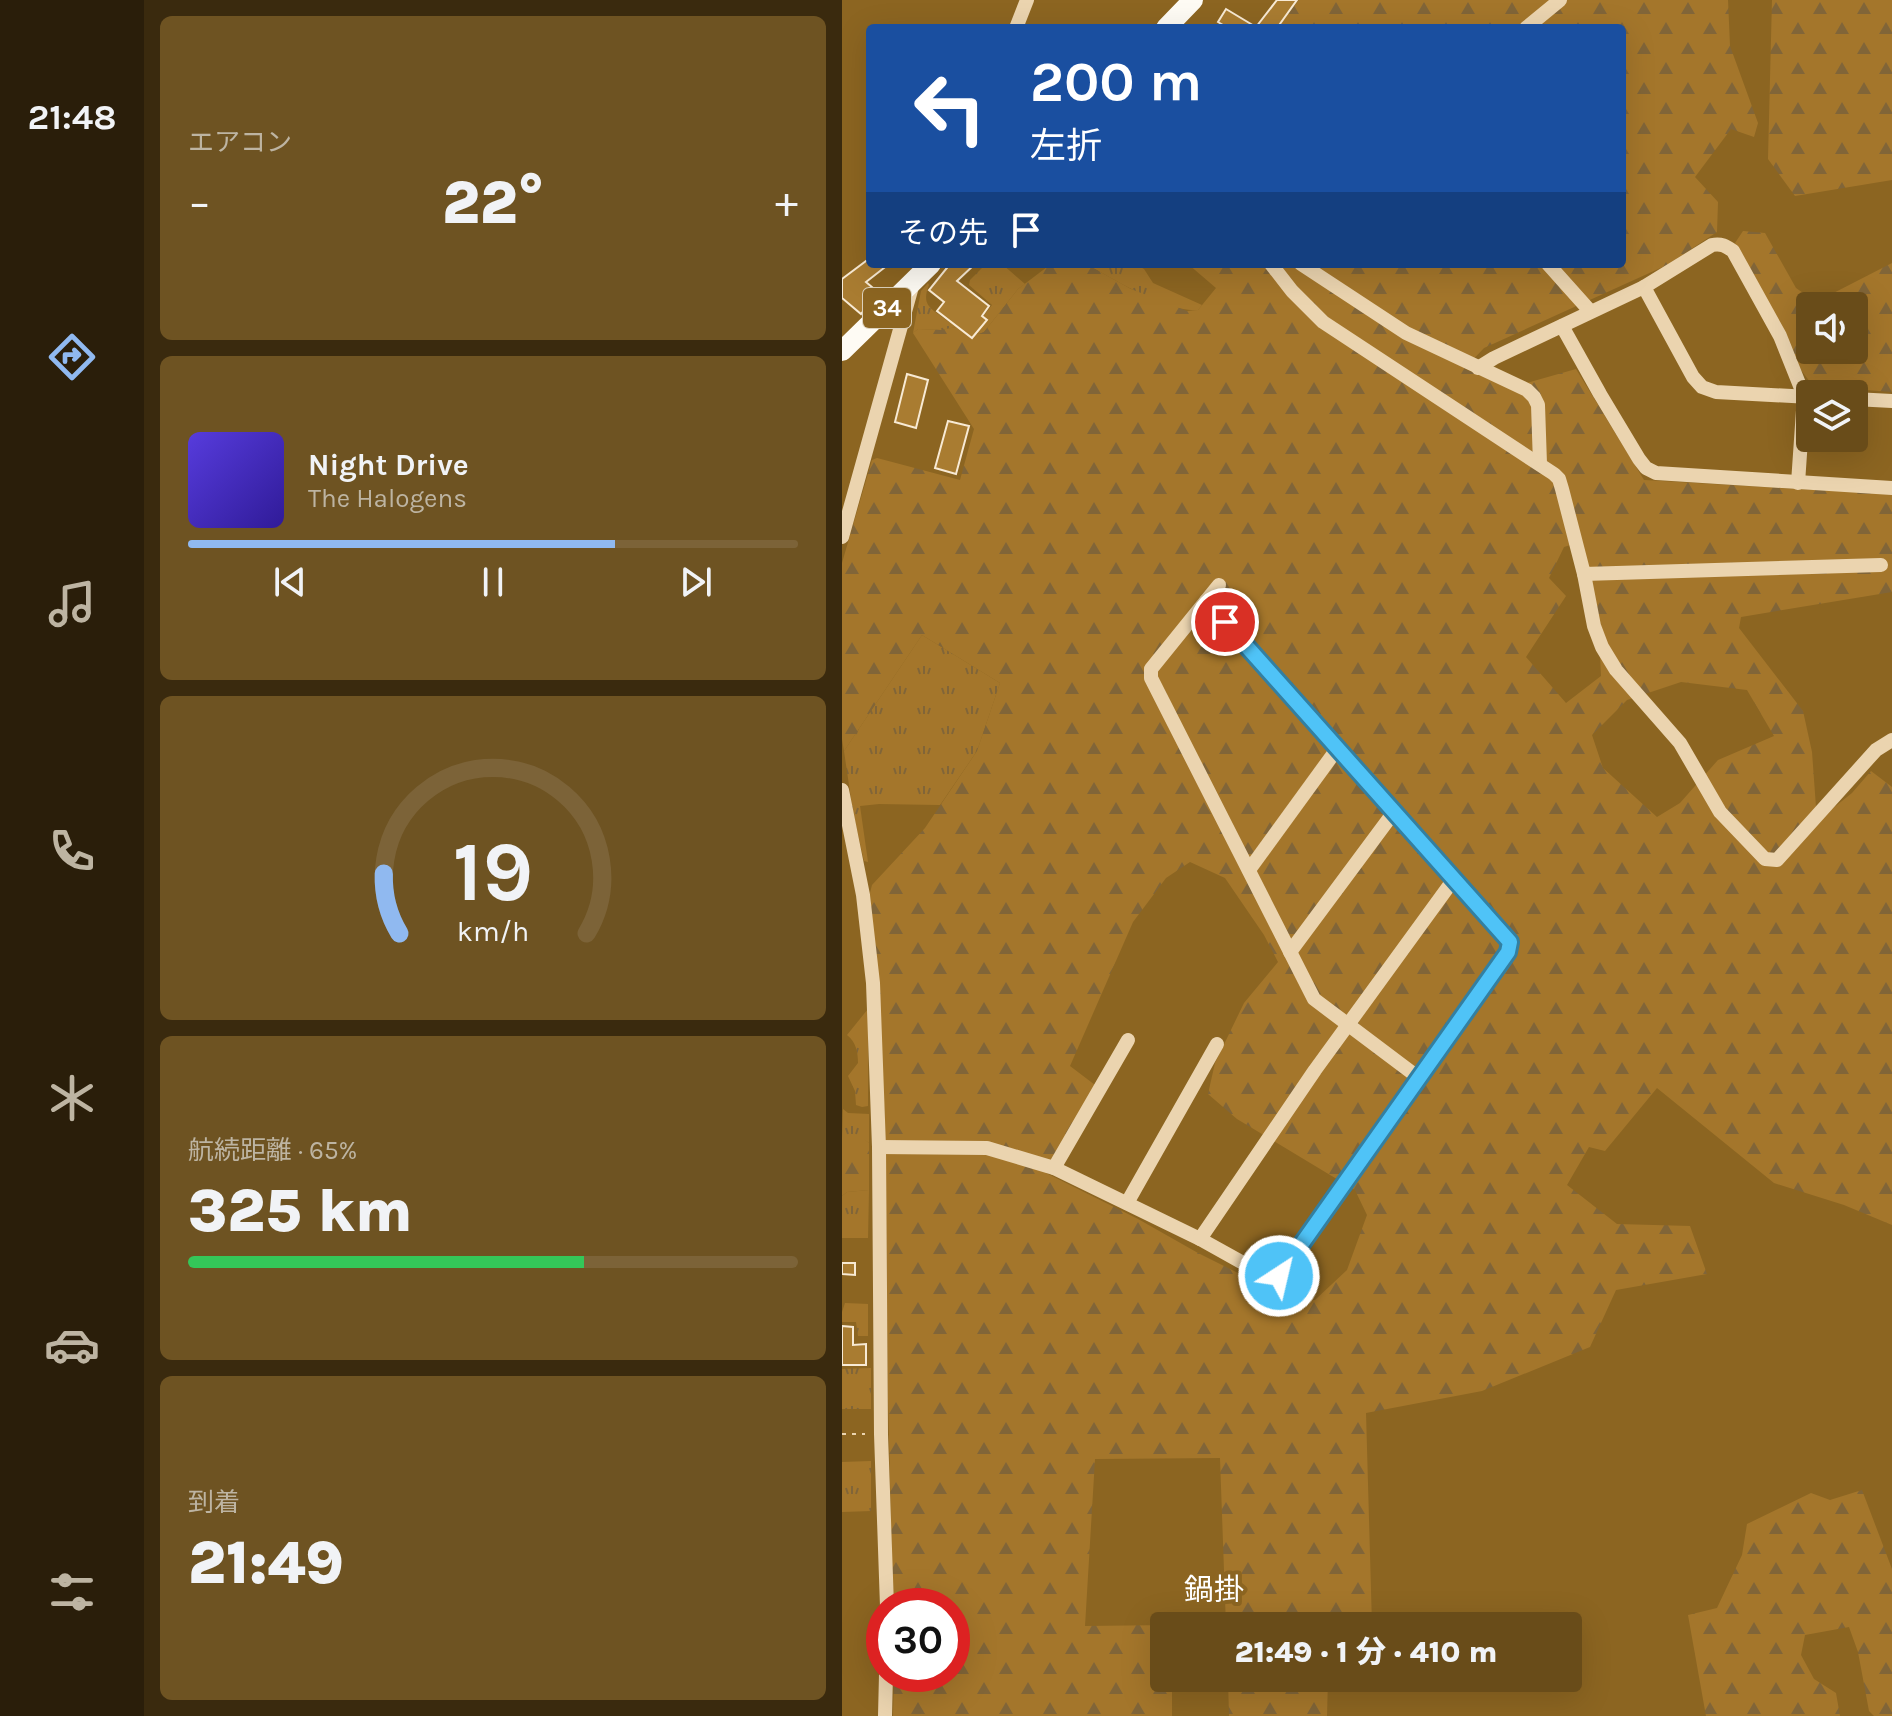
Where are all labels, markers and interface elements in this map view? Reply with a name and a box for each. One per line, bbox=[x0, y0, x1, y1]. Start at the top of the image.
text: 200 m bbox=[1030, 49, 1202, 114]
icon: left bbox=[898, 56, 1002, 160]
text: 21:48 bbox=[27, 96, 117, 138]
text: 左折 bbox=[1030, 125, 1102, 167]
text: エアコン bbox=[188, 127, 292, 158]
text: 22° bbox=[442, 168, 544, 238]
text: − bbox=[188, 177, 211, 228]
text: + bbox=[775, 177, 798, 228]
icon: arrive bbox=[1004, 208, 1048, 252]
text: その先 bbox=[898, 215, 988, 251]
road number: 34 bbox=[863, 288, 911, 328]
map controls bbox=[1796, 292, 1868, 452]
button: sound bbox=[1796, 292, 1868, 364]
icon: directions bbox=[44, 329, 100, 385]
button: layers bbox=[1796, 380, 1868, 452]
text: Night Drive bbox=[308, 447, 469, 483]
text: The Halogens bbox=[308, 483, 467, 514]
icon: previous bbox=[268, 560, 312, 604]
icon: pause bbox=[471, 560, 515, 604]
icon: next bbox=[674, 560, 718, 604]
icon: music bbox=[44, 576, 100, 632]
pin bbox=[1191, 588, 1259, 656]
icon: arrive bbox=[1203, 600, 1247, 644]
icon: phone bbox=[44, 823, 100, 879]
text: 19 bbox=[453, 824, 533, 921]
text: km/h bbox=[457, 915, 529, 948]
icon: climate bbox=[44, 1070, 100, 1126]
text: 航続距離 · 65% bbox=[188, 1135, 357, 1166]
text: 325 km bbox=[188, 1176, 412, 1246]
position arrow bbox=[1237, 1234, 1321, 1318]
icon: car bbox=[44, 1317, 100, 1373]
text: 到着 bbox=[188, 1487, 240, 1518]
text: 21:49 bbox=[188, 1528, 344, 1598]
icon: filters bbox=[44, 1564, 100, 1620]
district label: 鍋掛 bbox=[1184, 1572, 1244, 1608]
speed limit sign: 30 bbox=[866, 1588, 970, 1692]
text: 21:49 · 1 分 · 410 m bbox=[1235, 1634, 1497, 1670]

